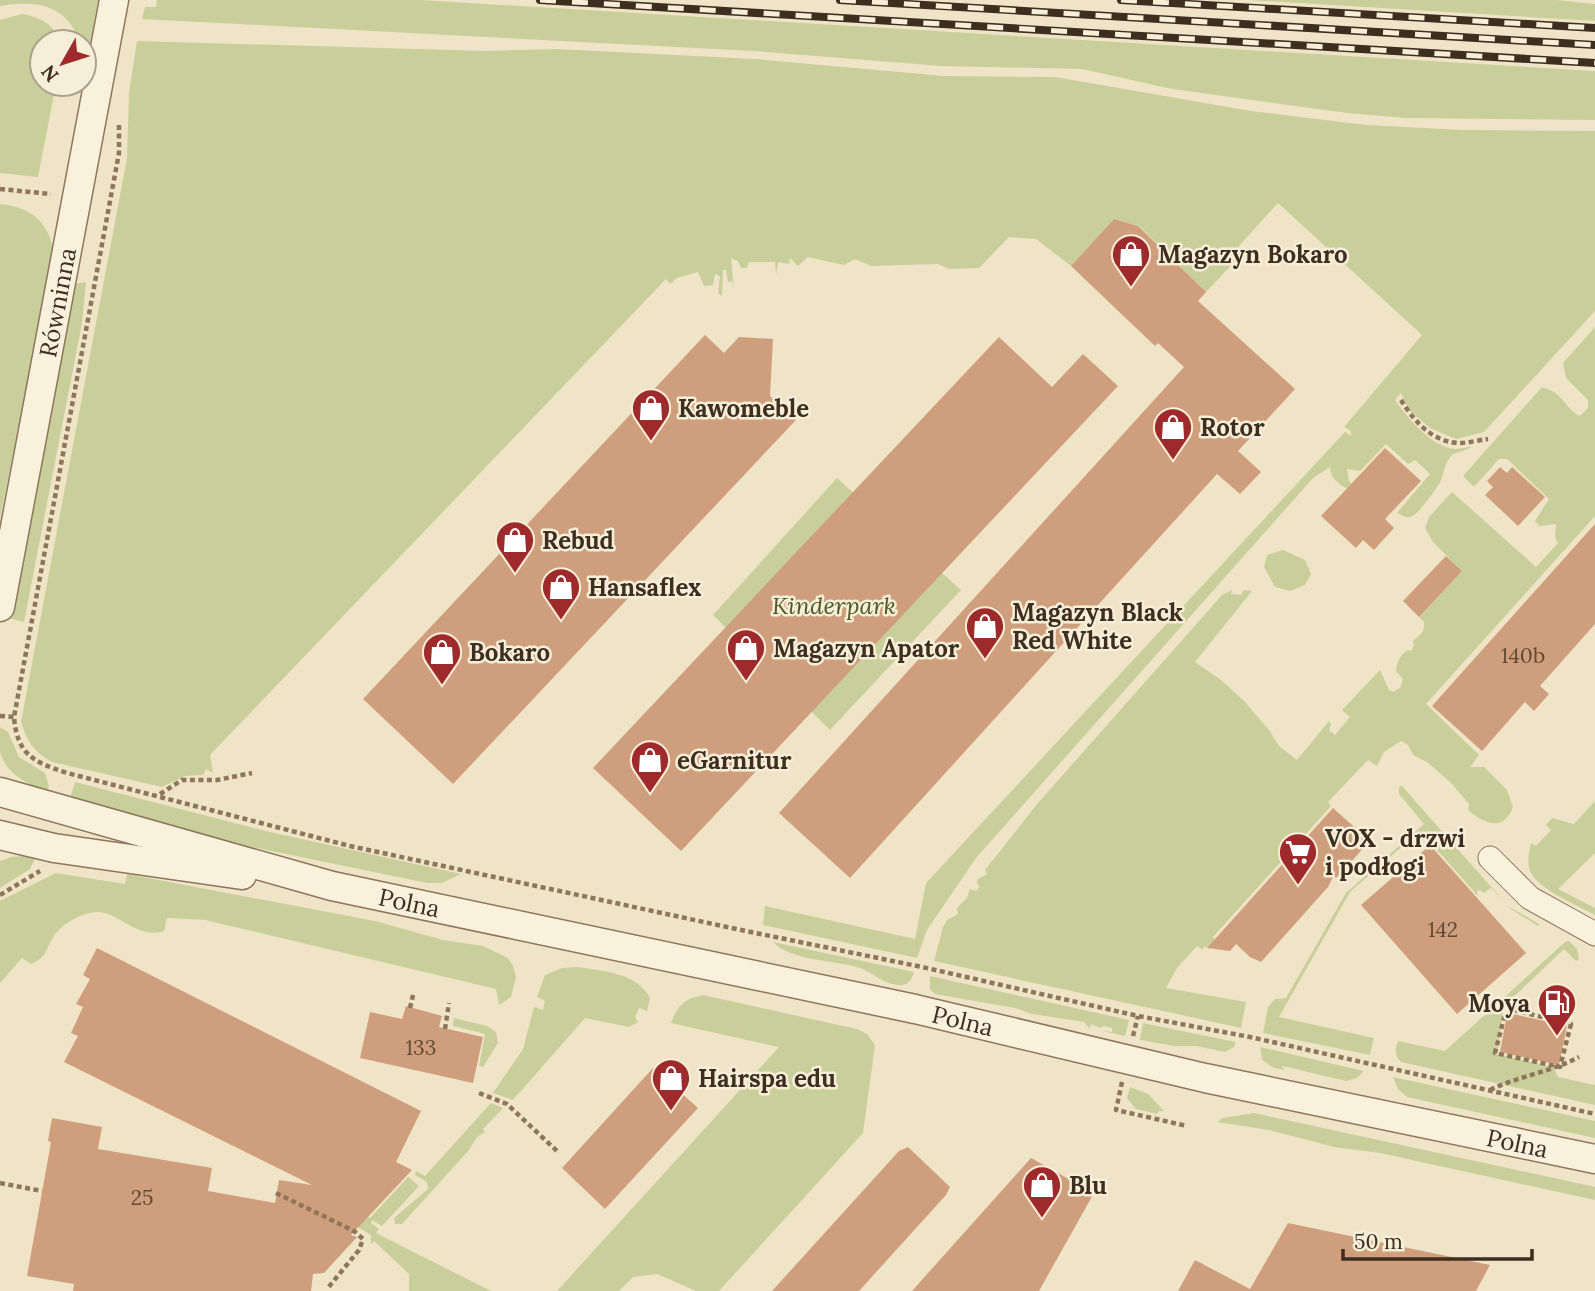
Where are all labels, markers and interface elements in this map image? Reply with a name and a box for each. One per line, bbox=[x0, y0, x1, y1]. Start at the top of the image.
north arrow bbox=[28, 28, 98, 98]
text: N bbox=[36, 60, 64, 87]
shop icon: Magazyn Bokaro bbox=[1110, 233, 1152, 288]
place label: Magazyn Bokaro bbox=[1158, 239, 1348, 270]
street label: Równinna bbox=[32, 245, 83, 360]
shop icon: Kawomeble bbox=[630, 387, 672, 442]
place label: Kawomeble bbox=[678, 393, 809, 424]
shop icon: Rotor bbox=[1152, 406, 1194, 461]
place label: Rotor bbox=[1200, 412, 1265, 443]
shop icon: Rebud bbox=[494, 519, 536, 574]
place label: Rebud bbox=[542, 525, 614, 556]
shop icon: Hansaflex bbox=[540, 566, 582, 621]
place label: Hansaflex bbox=[588, 572, 701, 603]
park label: Kinderpark bbox=[772, 590, 896, 621]
place label: Magazyn Black Red White bbox=[1012, 597, 1183, 656]
shop icon: Magazyn Black Red White bbox=[964, 605, 1006, 660]
shop icon: Magazyn Apator bbox=[725, 627, 767, 682]
shop icon: Bokaro bbox=[421, 631, 463, 686]
place label: Magazyn Apator bbox=[773, 633, 960, 664]
place label: Bokaro bbox=[469, 637, 550, 668]
house number: 140b bbox=[1501, 642, 1545, 669]
shop icon: eGarnitur bbox=[629, 739, 671, 794]
place label: eGarnitur bbox=[677, 745, 792, 776]
place label: VOX - drzwi i podłogi bbox=[1325, 823, 1465, 882]
supermarket icon: VOX - drzwi i podłogi bbox=[1277, 831, 1319, 886]
street label: Polna bbox=[376, 881, 443, 924]
house number: 142 bbox=[1428, 916, 1458, 943]
fuel station icon: Moya bbox=[1536, 982, 1578, 1037]
place label: Moya bbox=[1468, 988, 1530, 1019]
street label: Polna bbox=[929, 998, 996, 1043]
house number: 133 bbox=[405, 1034, 437, 1061]
shop icon: Hairspa edu bbox=[650, 1057, 692, 1112]
place label: Hairspa edu bbox=[698, 1063, 836, 1094]
street label: Polna bbox=[1484, 1121, 1551, 1164]
shop icon: Blu bbox=[1021, 1164, 1063, 1219]
place label: Blu bbox=[1069, 1170, 1107, 1201]
house number: 25 bbox=[131, 1184, 153, 1211]
scale bar bbox=[1343, 1218, 1532, 1262]
text: 50 m bbox=[1354, 1228, 1403, 1255]

